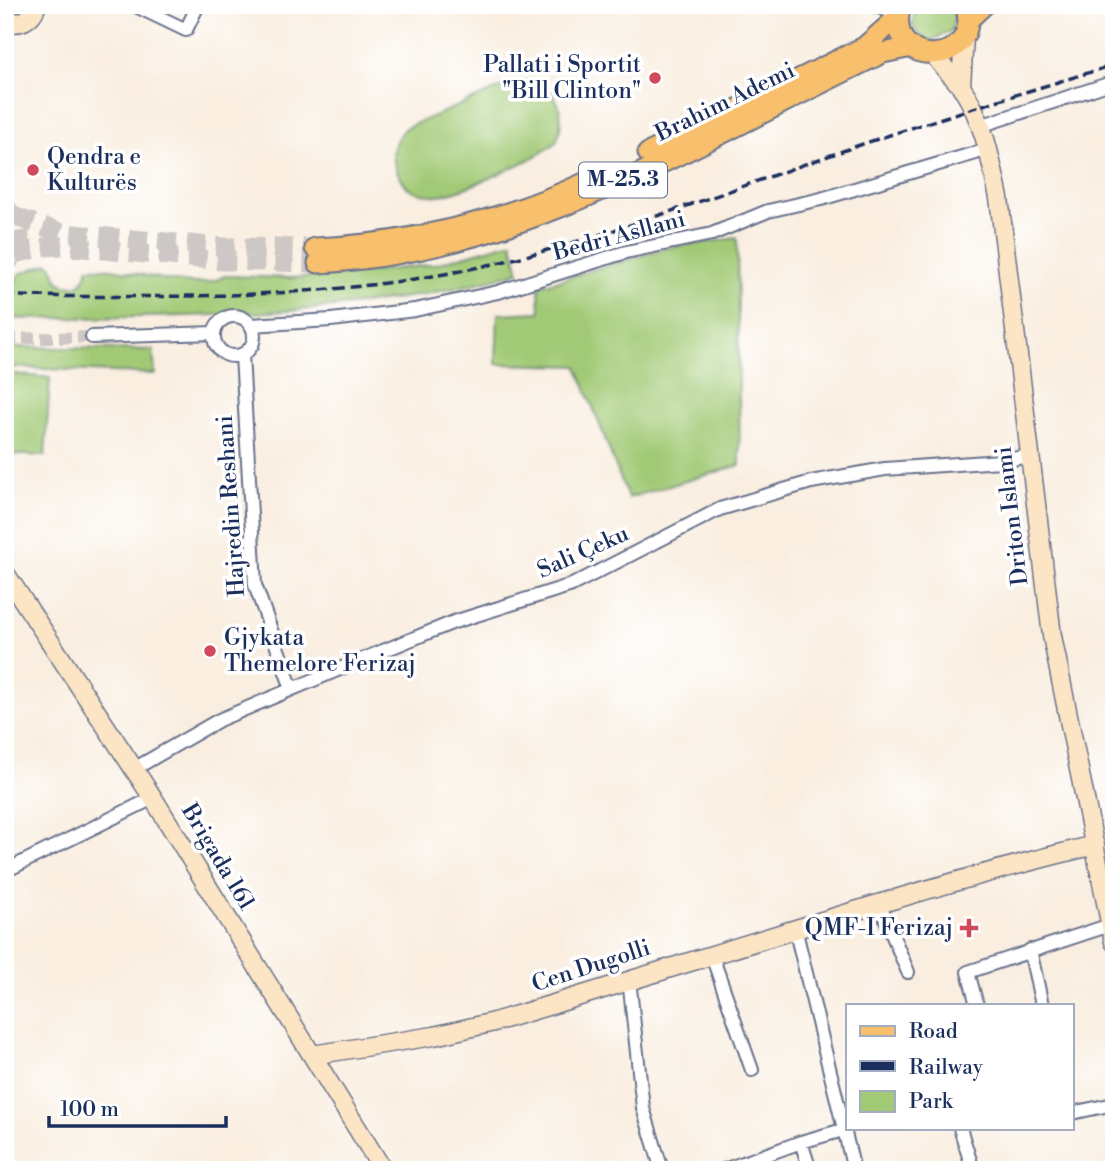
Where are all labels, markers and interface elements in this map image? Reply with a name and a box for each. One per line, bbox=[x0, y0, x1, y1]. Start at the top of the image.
place label: Pallati i Sportit "Bill Clinton" bbox=[483, 51, 641, 105]
street label: Brahim Ademi bbox=[650, 56, 799, 148]
marker: Pallati i Sportit "Bill Clinton" bbox=[647, 70, 663, 86]
place label: Qendra e Kulturës bbox=[47, 143, 141, 197]
marker: Qendra e Kulturës bbox=[25, 162, 41, 178]
road number: M-25.3 bbox=[579, 162, 667, 198]
street label: Bedri Asllani bbox=[549, 205, 688, 267]
street label: Hajredin Reshani bbox=[211, 414, 251, 598]
street label: Driton Islami bbox=[990, 445, 1034, 587]
street label: Sali Çeku bbox=[533, 519, 633, 585]
place label: Gjykata Themelore Ferizaj bbox=[224, 624, 416, 678]
marker: Gjykata Themelore Ferizaj bbox=[202, 643, 218, 659]
street label: Brigada 161 bbox=[175, 798, 261, 915]
place label: QMF-I Ferizaj bbox=[805, 914, 953, 942]
marker: QMF-I Ferizaj bbox=[959, 918, 979, 938]
street label: Cen Dugolli bbox=[528, 934, 654, 998]
legend bbox=[846, 1004, 1074, 1130]
text: Road bbox=[909, 1019, 958, 1045]
text: Railway bbox=[909, 1055, 984, 1081]
scale bar bbox=[49, 1084, 226, 1128]
text: Park bbox=[909, 1089, 954, 1115]
text: 100 m bbox=[60, 1097, 119, 1123]

